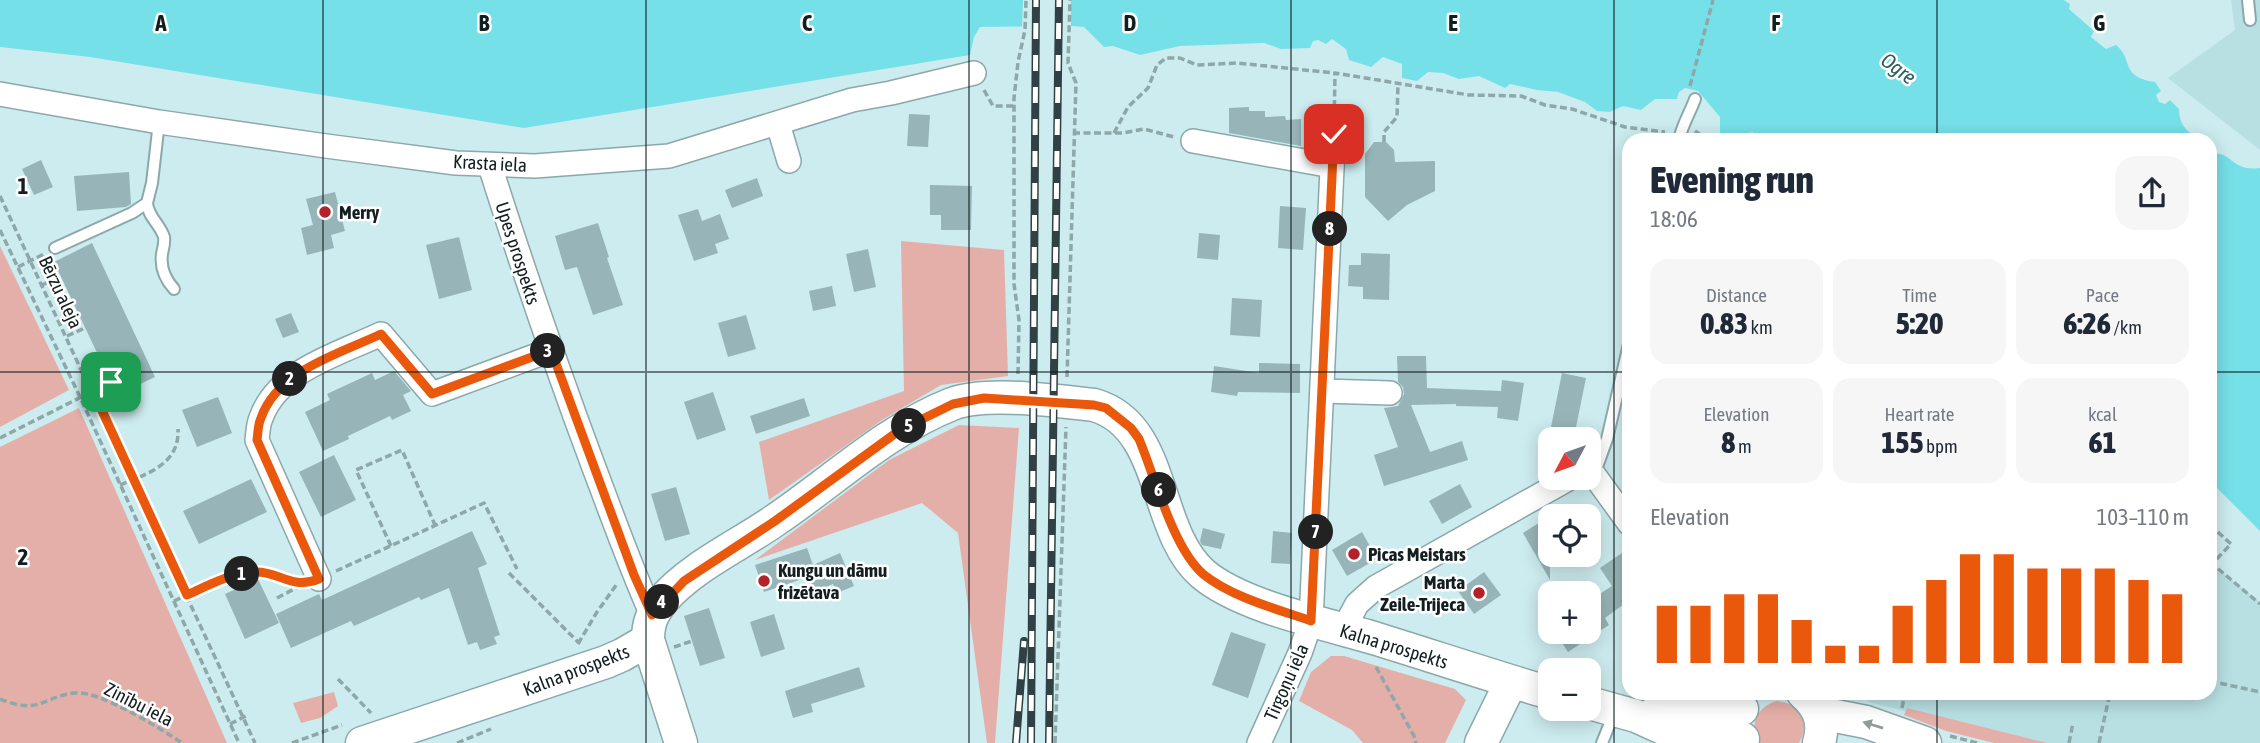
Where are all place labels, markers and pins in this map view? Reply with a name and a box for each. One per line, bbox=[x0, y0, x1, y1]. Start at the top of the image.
pin bbox=[1304, 104, 1364, 164]
place label: Merry bbox=[339, 201, 380, 223]
marker: Merry bbox=[317, 204, 333, 220]
pin: 8 bbox=[1312, 212, 1348, 246]
pin: 3 bbox=[530, 334, 566, 368]
pin bbox=[81, 352, 141, 412]
pin: 2 bbox=[272, 362, 308, 396]
pin: 5 bbox=[892, 408, 926, 444]
pin: 6 bbox=[1142, 472, 1176, 508]
pin: 7 bbox=[1298, 514, 1334, 550]
place label: Picas Meistars bbox=[1368, 543, 1466, 565]
marker: Picas Meistars bbox=[1346, 546, 1362, 562]
pin: 1 bbox=[224, 556, 260, 592]
place label: Kungu un dāmu frizētava bbox=[777, 559, 887, 603]
place label: Marta Zeile-Trijeca bbox=[1380, 571, 1465, 615]
marker: Kungu un dāmu frizētava bbox=[756, 573, 772, 589]
pin: 4 bbox=[644, 584, 680, 620]
marker: Marta Zeile-Trijeca bbox=[1471, 585, 1487, 601]

